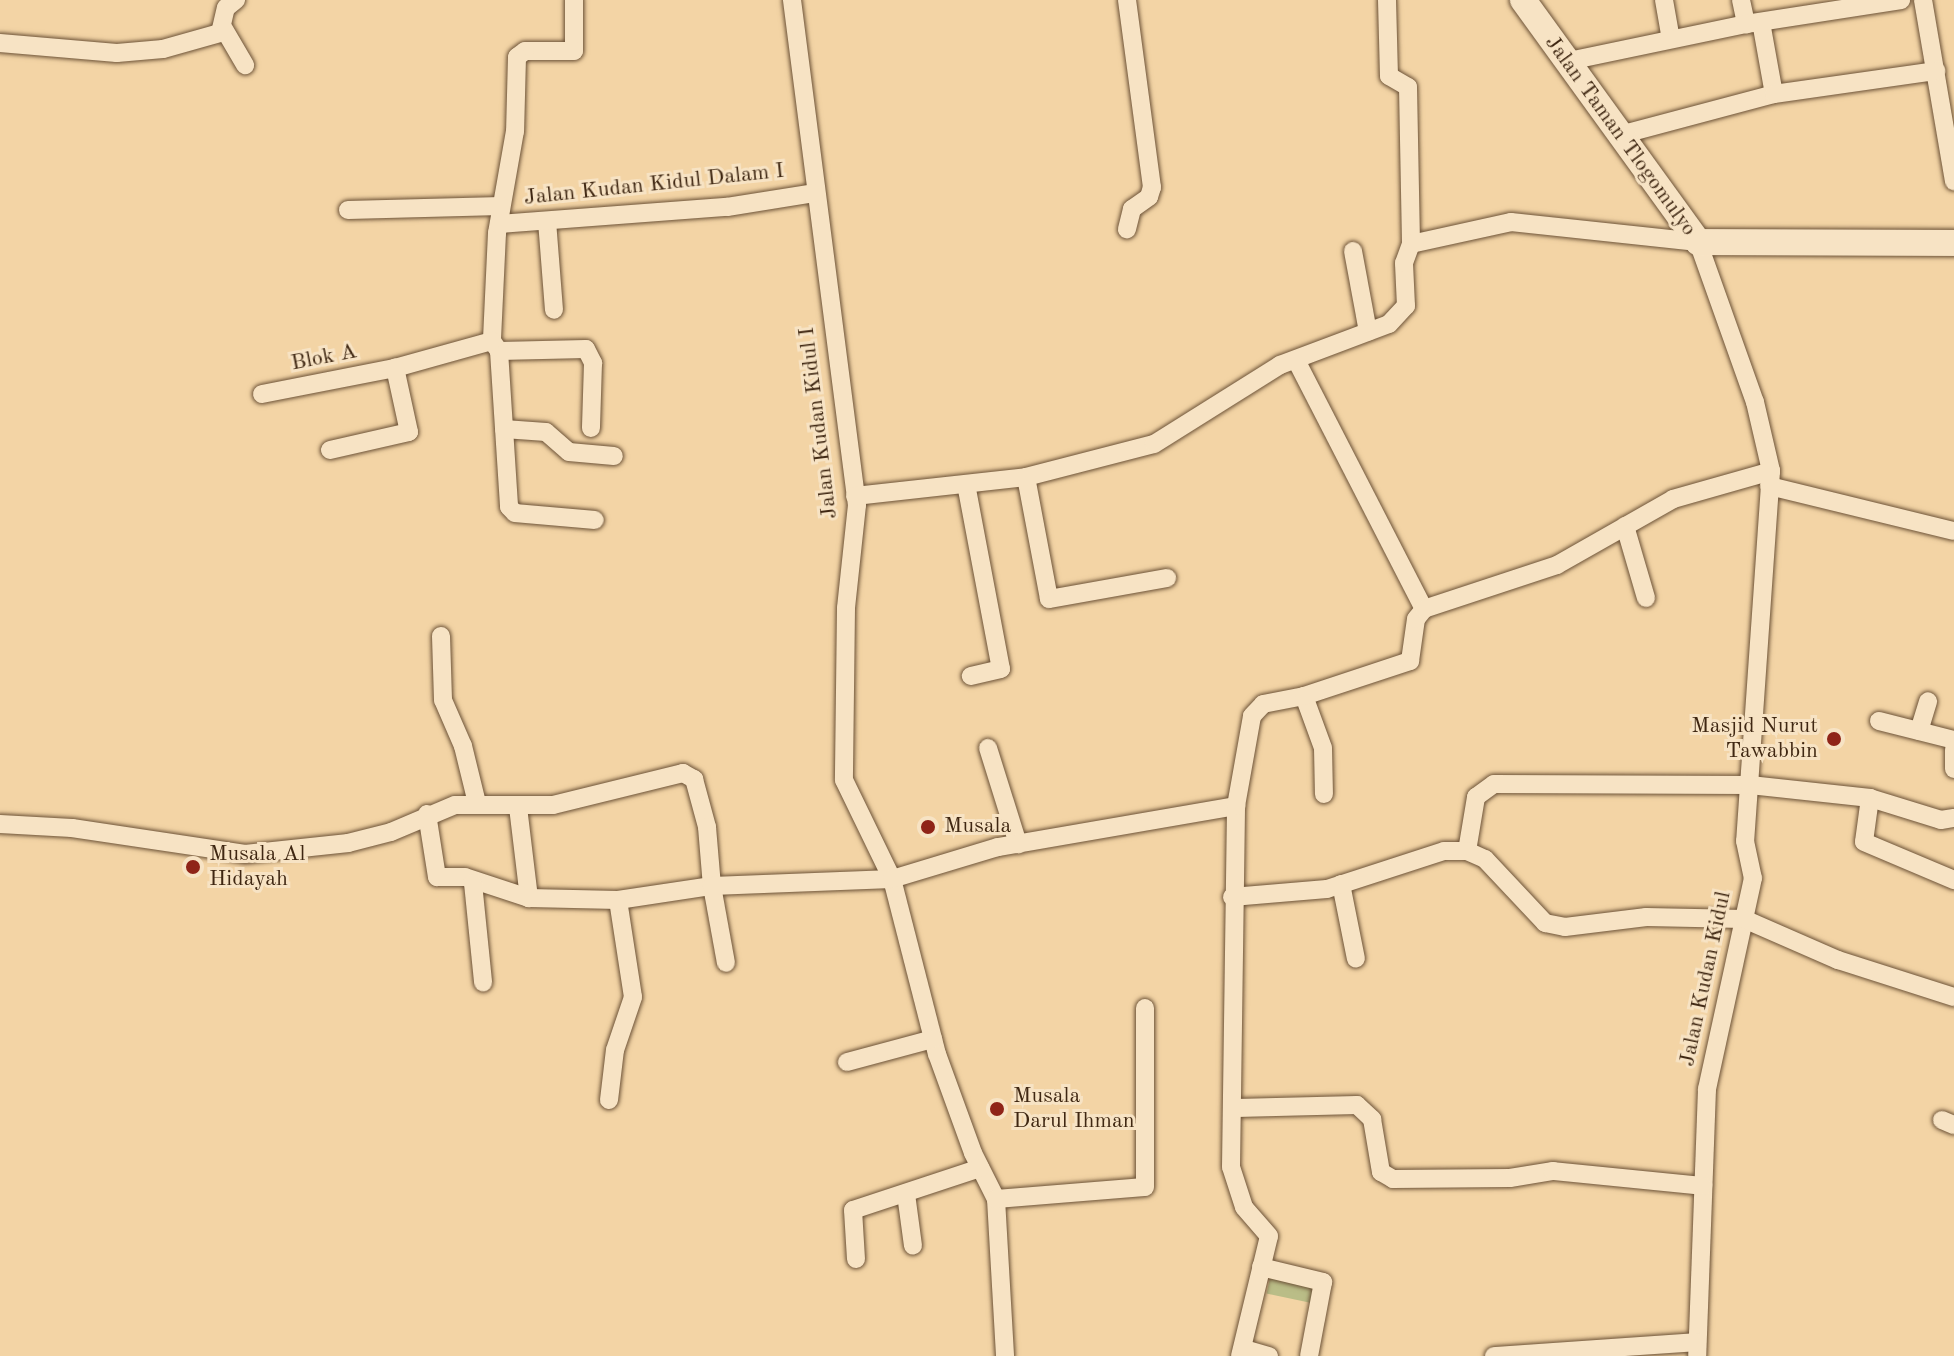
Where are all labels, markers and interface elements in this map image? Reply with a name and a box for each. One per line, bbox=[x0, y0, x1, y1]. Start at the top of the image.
street label: Jalan Taman Tlogomulyo bbox=[1538, 31, 1702, 241]
street label: Jalan Kudan Kidul Dalam I bbox=[523, 158, 785, 212]
street label: Jalan Kudan Kidul I bbox=[794, 326, 844, 520]
street label: Blok A bbox=[289, 339, 359, 377]
place label: Masjid Nurut Tawabbin bbox=[1691, 713, 1818, 764]
marker: Masjid Nurut Tawabbin bbox=[1825, 730, 1843, 748]
place label: Musala bbox=[944, 814, 1011, 840]
marker: Musala bbox=[919, 818, 937, 836]
place label: Musala Al Hidayah bbox=[209, 841, 305, 892]
marker: Musala Al Hidayah bbox=[184, 858, 202, 876]
street label: Jalan Kudan Kidul bbox=[1675, 889, 1737, 1069]
place label: Musala Darul Ihman bbox=[1013, 1083, 1135, 1134]
marker: Musala Darul Ihman bbox=[988, 1100, 1006, 1118]

